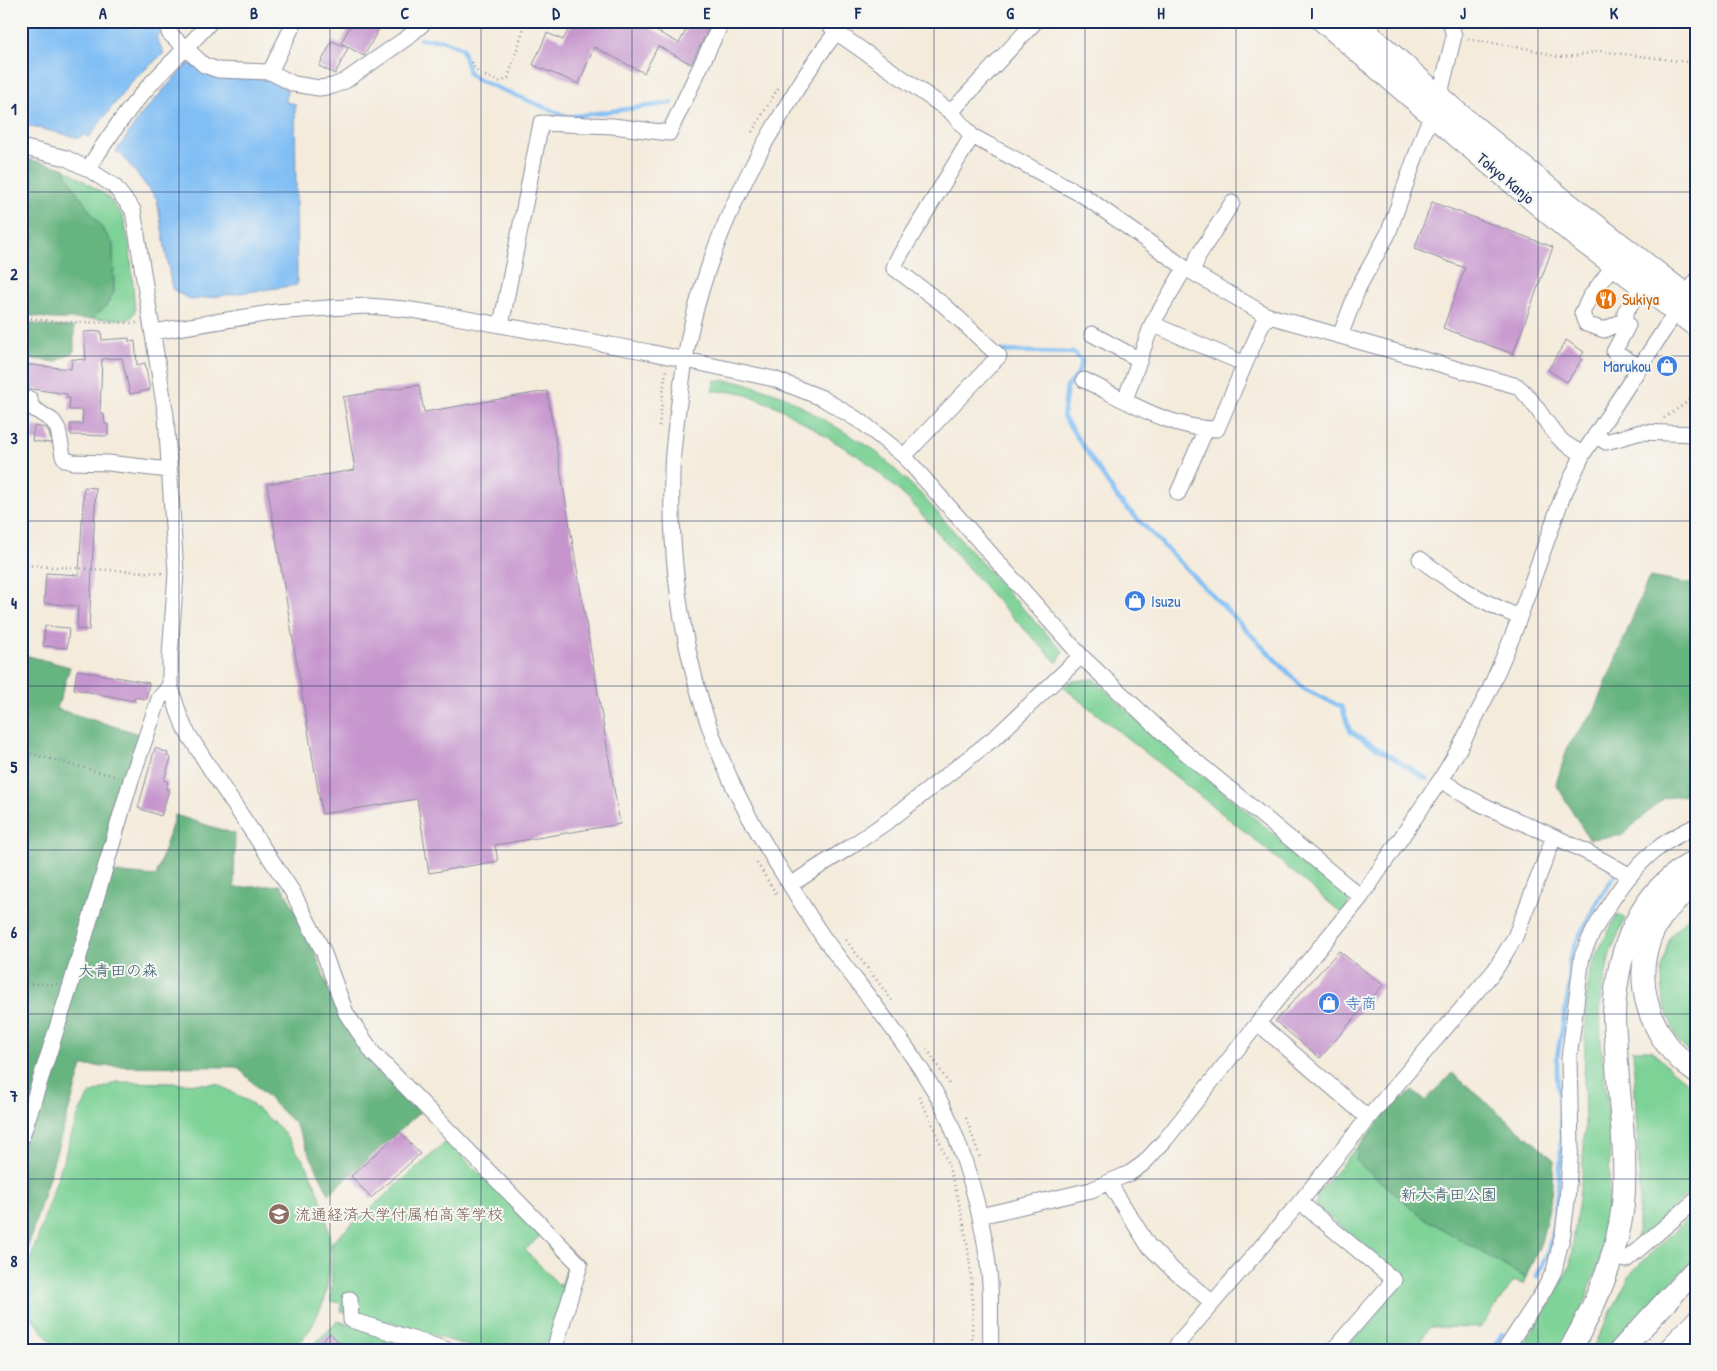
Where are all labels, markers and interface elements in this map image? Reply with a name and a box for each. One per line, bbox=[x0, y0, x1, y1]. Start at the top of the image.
text: A bbox=[99, 2, 107, 24]
text: B bbox=[250, 2, 258, 24]
text: C bbox=[401, 2, 410, 24]
text: D bbox=[552, 2, 560, 24]
text: E bbox=[703, 2, 711, 24]
text: F bbox=[854, 2, 862, 24]
text: G bbox=[1006, 2, 1014, 24]
text: H bbox=[1157, 2, 1165, 24]
text: I bbox=[1310, 2, 1314, 24]
text: J bbox=[1460, 2, 1466, 24]
text: K bbox=[1610, 2, 1619, 24]
text: 1 bbox=[11, 98, 17, 120]
street label: Tokyo Kanjo bbox=[1472, 147, 1540, 209]
text: 2 bbox=[10, 263, 18, 285]
restaurant icon: Sukiya bbox=[1594, 287, 1618, 311]
place label: Sukiya bbox=[1622, 288, 1659, 310]
shop icon: Marukou bbox=[1655, 354, 1679, 378]
place label: Marukou bbox=[1603, 355, 1652, 377]
text: 3 bbox=[10, 427, 18, 449]
shop icon: Isuzu bbox=[1123, 589, 1147, 613]
place label: Isuzu bbox=[1151, 590, 1181, 612]
text: 4 bbox=[11, 592, 17, 614]
text: 5 bbox=[11, 756, 18, 778]
text: 6 bbox=[11, 921, 18, 943]
park label: 大青田の森 bbox=[78, 959, 158, 981]
shop icon: 寺商 bbox=[1317, 991, 1341, 1015]
place label: 寺商 bbox=[1345, 992, 1377, 1014]
text: 7 bbox=[9, 1085, 18, 1107]
park label: 新大青田公園 bbox=[1401, 1183, 1497, 1205]
school or university icon: 流通経済大学付属柏高等学校 bbox=[267, 1202, 291, 1226]
place label: 流通経済大学付属柏高等学校 bbox=[295, 1203, 503, 1225]
text: 8 bbox=[11, 1250, 18, 1272]

